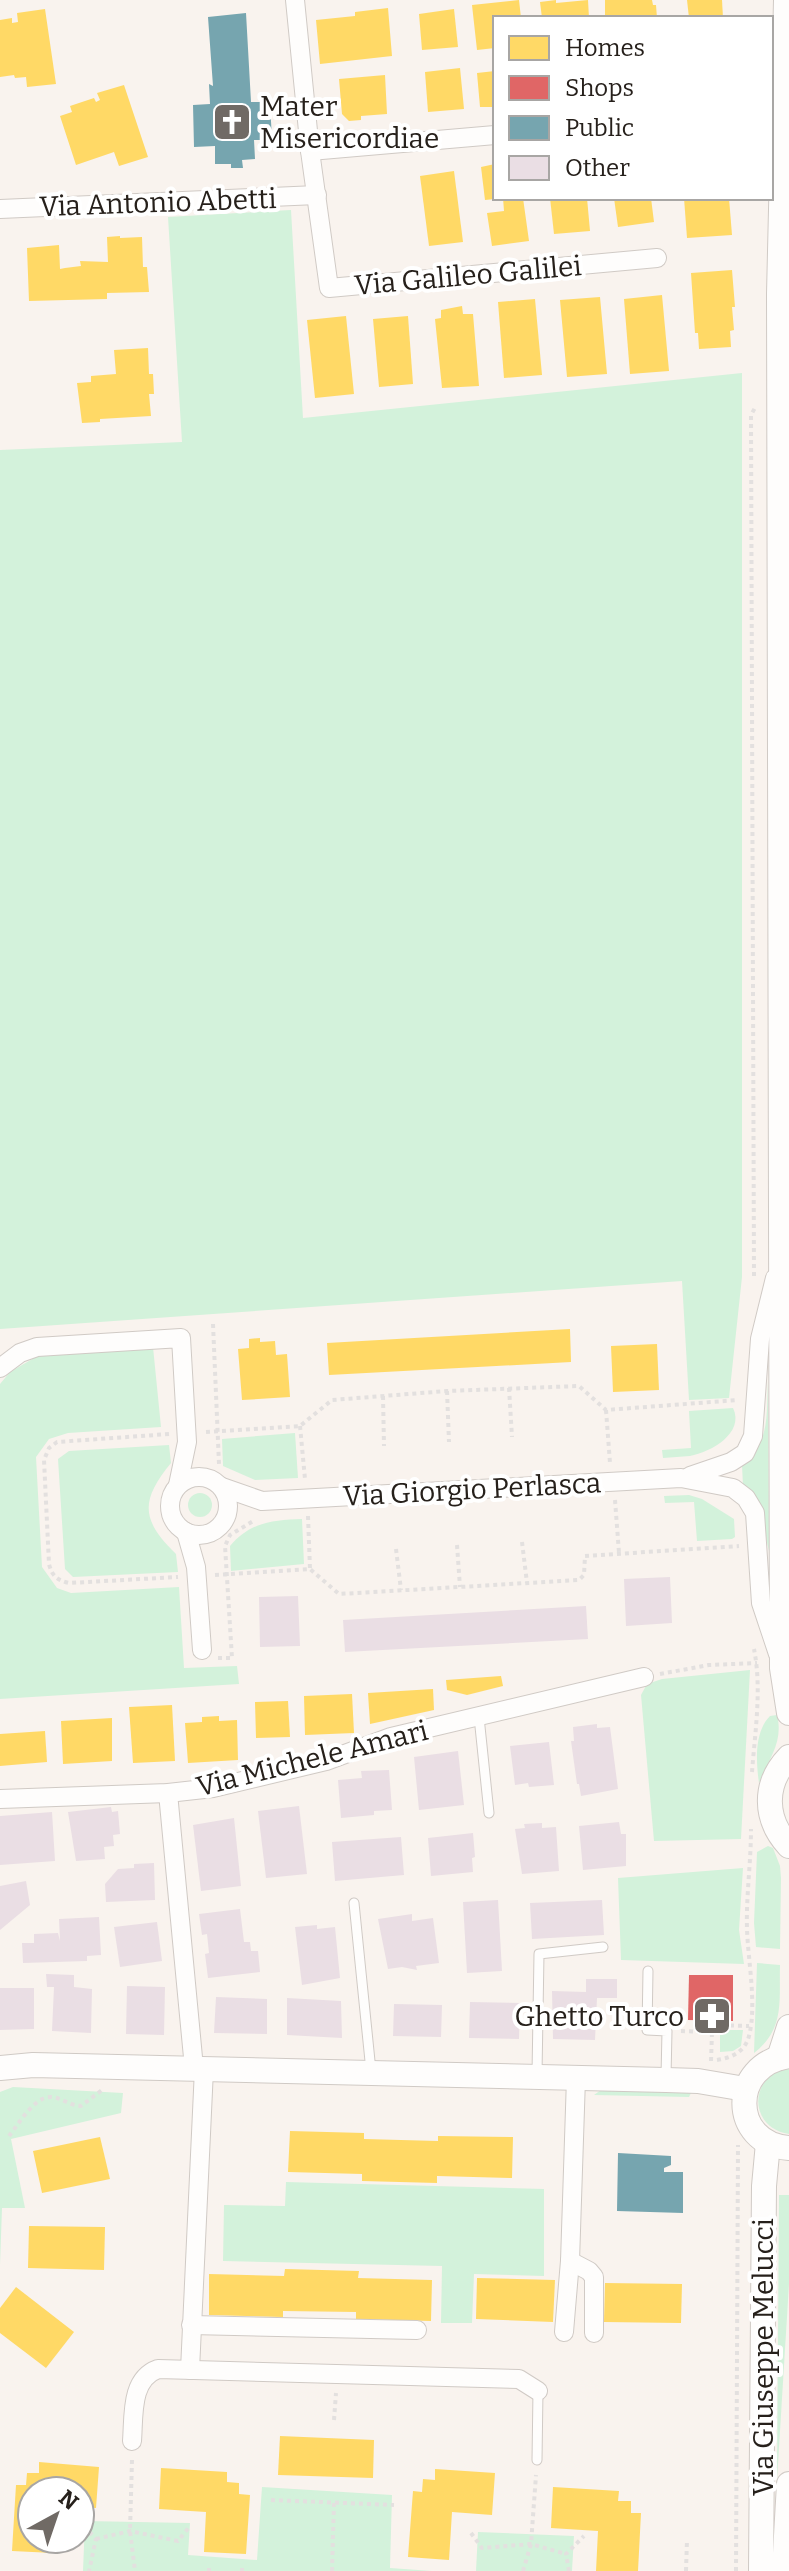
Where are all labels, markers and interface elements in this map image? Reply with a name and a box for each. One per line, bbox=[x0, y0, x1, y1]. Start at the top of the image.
legend bbox=[493, 16, 773, 200]
text: Homes bbox=[565, 34, 645, 62]
text: Shops bbox=[565, 74, 634, 102]
place label: Mater Misericordiae bbox=[260, 90, 439, 155]
church icon: Mater Misericordiae bbox=[211, 101, 253, 143]
text: Public bbox=[565, 114, 634, 142]
text: Other bbox=[565, 154, 630, 182]
street label: Via Antonio Abetti bbox=[39, 182, 277, 223]
street label: Via Galileo Galilei bbox=[353, 249, 583, 302]
street label: Via Giorgio Perlasca bbox=[342, 1466, 602, 1513]
street label: Via Michele Amari bbox=[193, 1714, 431, 1803]
pharmacy icon: Ghetto Turco bbox=[691, 1995, 733, 2037]
place label: Ghetto Turco bbox=[515, 2000, 684, 2033]
street label: Via Giuseppe Melucci bbox=[747, 2218, 780, 2496]
north arrow bbox=[16, 2475, 96, 2555]
text: N bbox=[53, 2484, 84, 2516]

